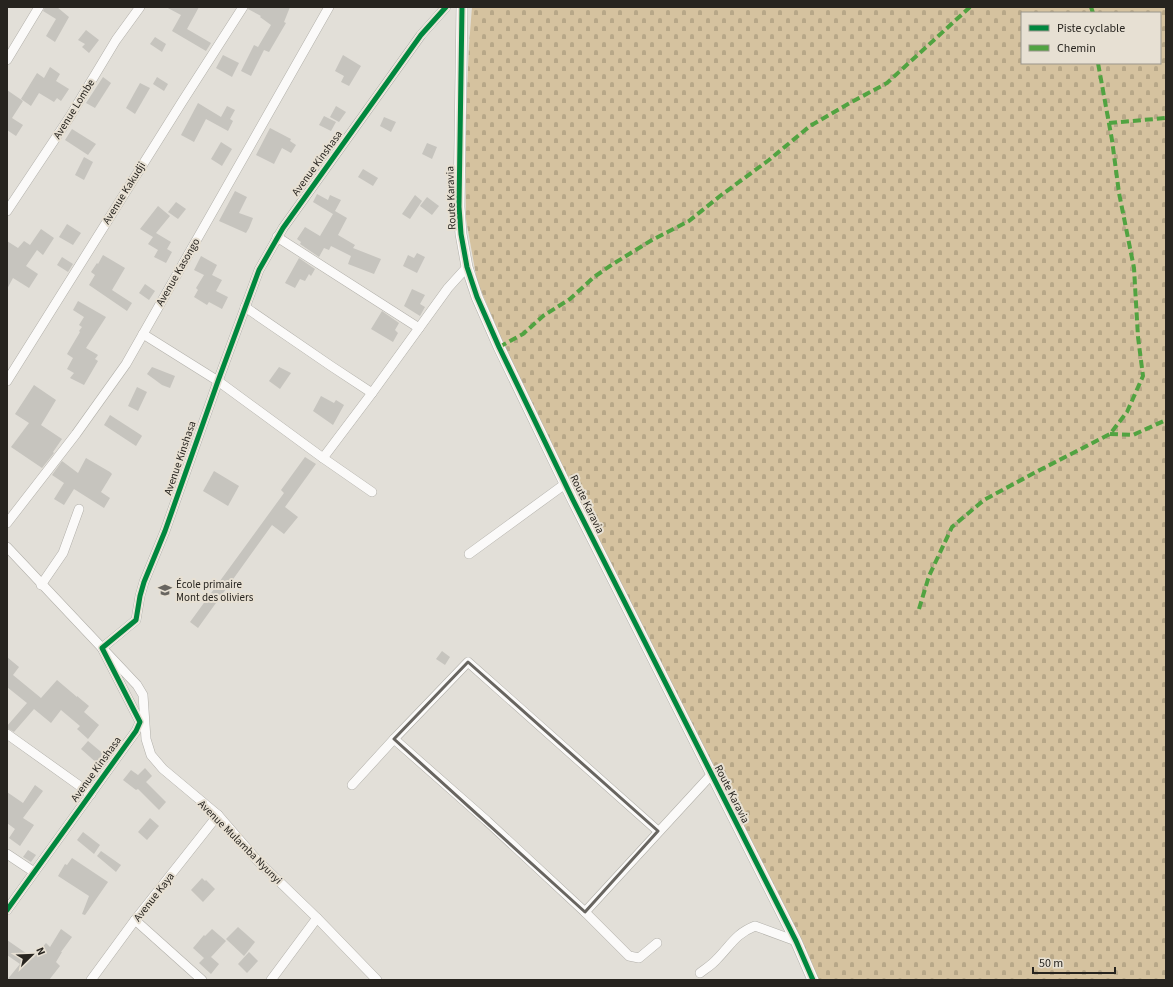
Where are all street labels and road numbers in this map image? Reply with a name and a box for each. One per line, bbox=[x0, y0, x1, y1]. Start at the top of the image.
street label: Avenue Lombe bbox=[50, 76, 99, 142]
street label: Avenue Kinshasa bbox=[288, 127, 346, 199]
street label: Avenue Kakudji bbox=[99, 159, 149, 227]
street label: Route Karavia bbox=[442, 166, 460, 230]
street label: Avenue Kasongo bbox=[153, 235, 204, 309]
street label: Avenue Kinshasa bbox=[160, 419, 200, 497]
street label: Route Karavia bbox=[566, 472, 608, 536]
street label: Avenue Kinshasa bbox=[67, 733, 125, 805]
street label: Route Karavia bbox=[711, 762, 753, 826]
street label: Avenue Mulamba Nyunyi bbox=[195, 797, 285, 887]
street label: Avenue Kaya bbox=[130, 869, 178, 925]

